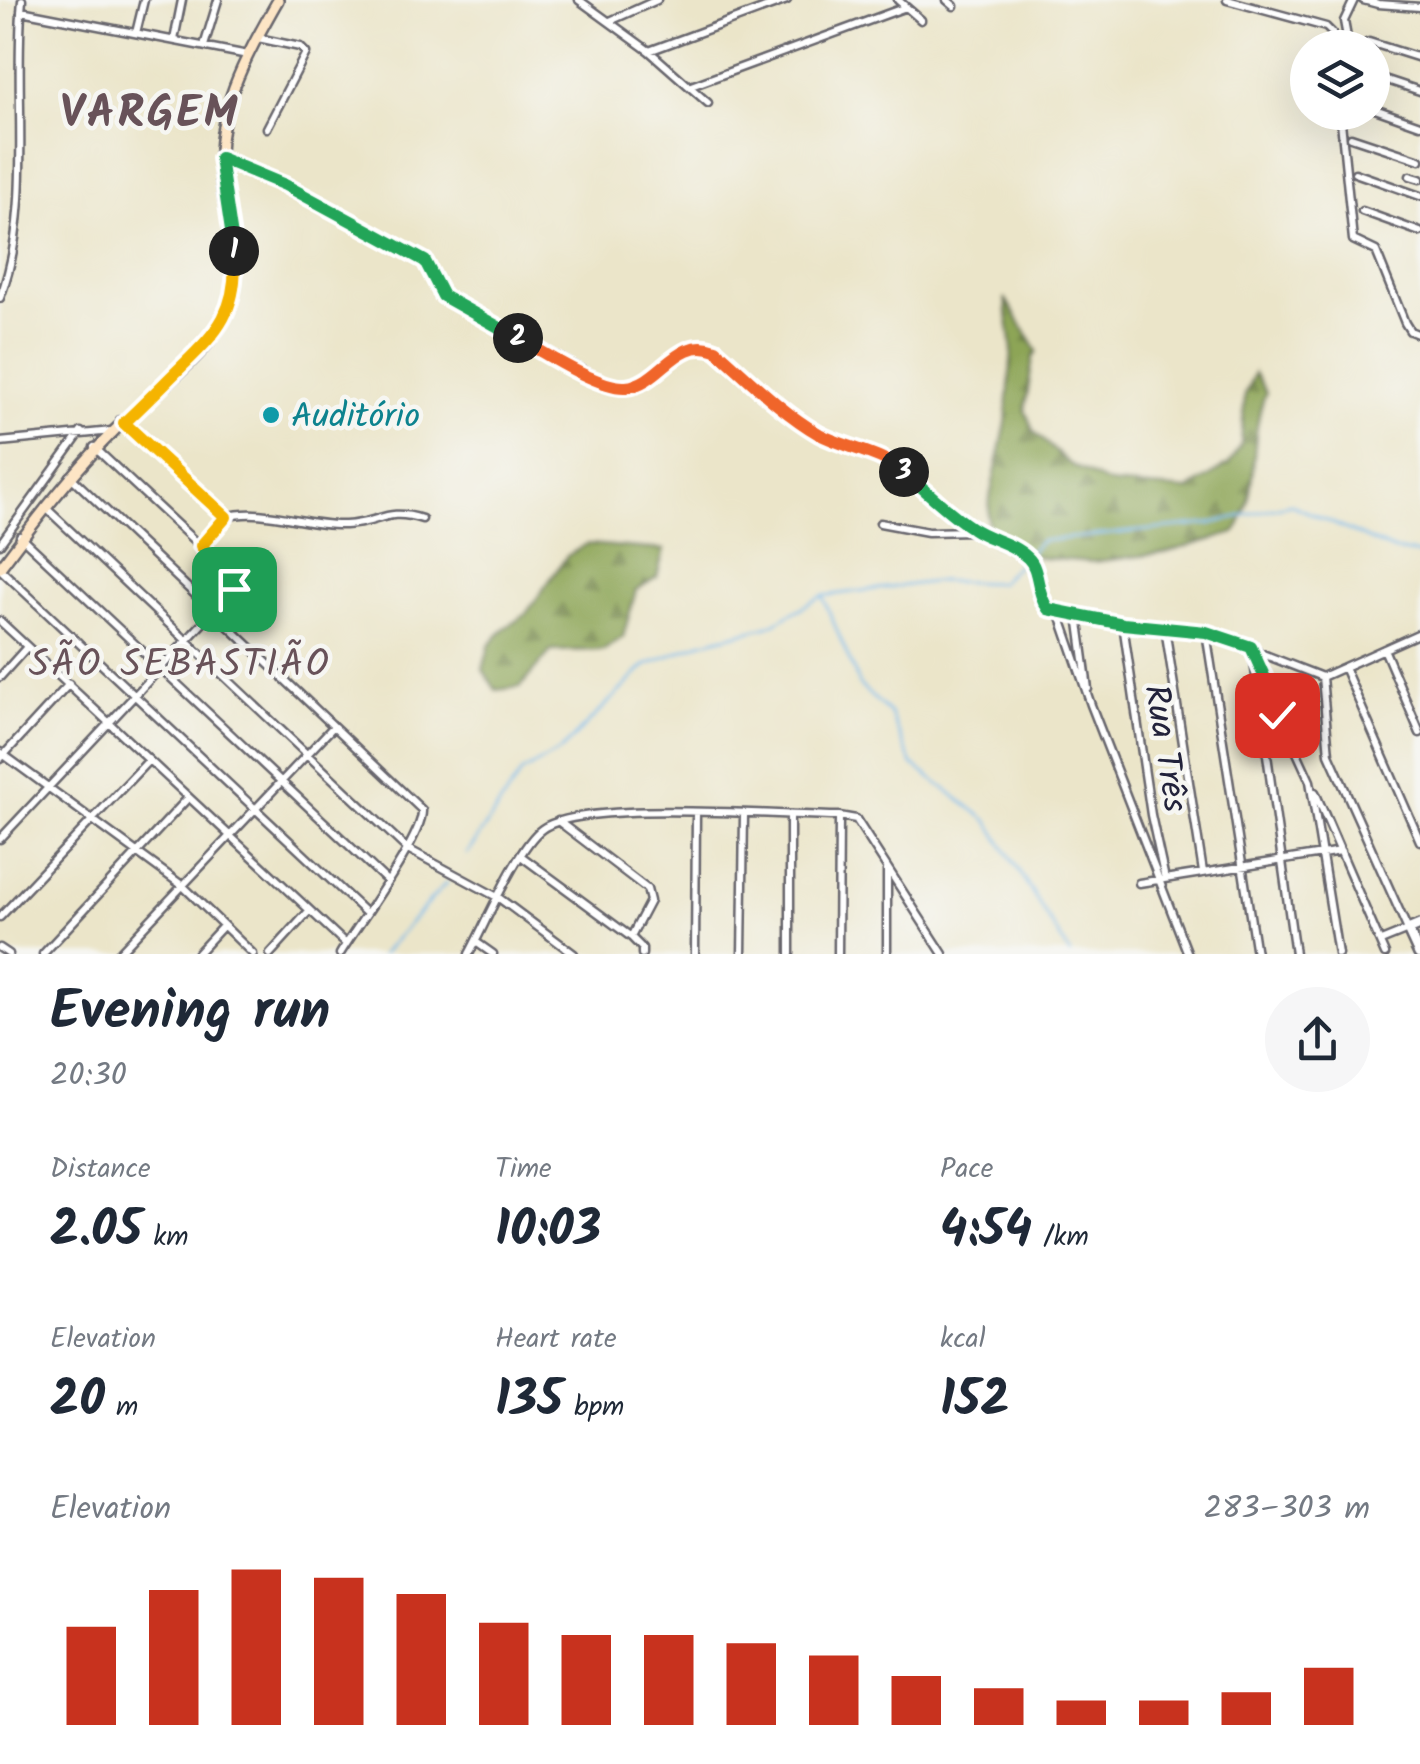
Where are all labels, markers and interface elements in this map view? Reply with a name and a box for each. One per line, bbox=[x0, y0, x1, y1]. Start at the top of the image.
map controls bbox=[1290, 30, 1390, 130]
button: layers bbox=[1290, 30, 1390, 130]
district label: VARGEM bbox=[60, 79, 240, 151]
pin: 1 bbox=[209, 226, 259, 276]
text: 1 bbox=[230, 228, 238, 273]
pin: 2 bbox=[493, 313, 543, 363]
text: 2 bbox=[510, 315, 526, 360]
place label: Auditório bbox=[291, 390, 420, 446]
marker: Auditório bbox=[260, 404, 282, 426]
pin: 3 bbox=[879, 447, 929, 497]
text: 3 bbox=[896, 449, 912, 494]
pin bbox=[192, 547, 277, 632]
icon: arrive bbox=[207, 562, 262, 617]
district label: SÃO SEBASTIÃO bbox=[29, 636, 331, 696]
pin bbox=[1235, 673, 1320, 758]
street label: Rua Três bbox=[1126, 681, 1202, 816]
icon: check bbox=[1250, 688, 1305, 743]
text: Evening run bbox=[50, 970, 330, 1057]
button: share bbox=[1265, 987, 1370, 1092]
text: 20:30 bbox=[50, 1051, 127, 1102]
text: Distance bbox=[50, 1147, 151, 1192]
text: Time bbox=[495, 1147, 552, 1192]
text: Pace bbox=[940, 1147, 993, 1192]
text: 2.05 bbox=[50, 1192, 142, 1272]
text: 10:03 bbox=[495, 1192, 601, 1272]
text: 4:54 bbox=[940, 1192, 1032, 1272]
text: km bbox=[142, 1215, 189, 1260]
text: /km bbox=[1032, 1215, 1089, 1260]
text: Elevation bbox=[50, 1317, 156, 1362]
text: Heart rate bbox=[495, 1317, 617, 1362]
text: kcal bbox=[940, 1317, 986, 1362]
text: 20 bbox=[50, 1362, 105, 1442]
text: 135 bbox=[495, 1362, 563, 1442]
text: 152 bbox=[940, 1362, 1010, 1442]
text: m bbox=[105, 1385, 138, 1430]
text: bpm bbox=[563, 1385, 624, 1430]
text: Elevation bbox=[50, 1484, 171, 1535]
text: 283–303 m bbox=[1204, 1484, 1370, 1535]

